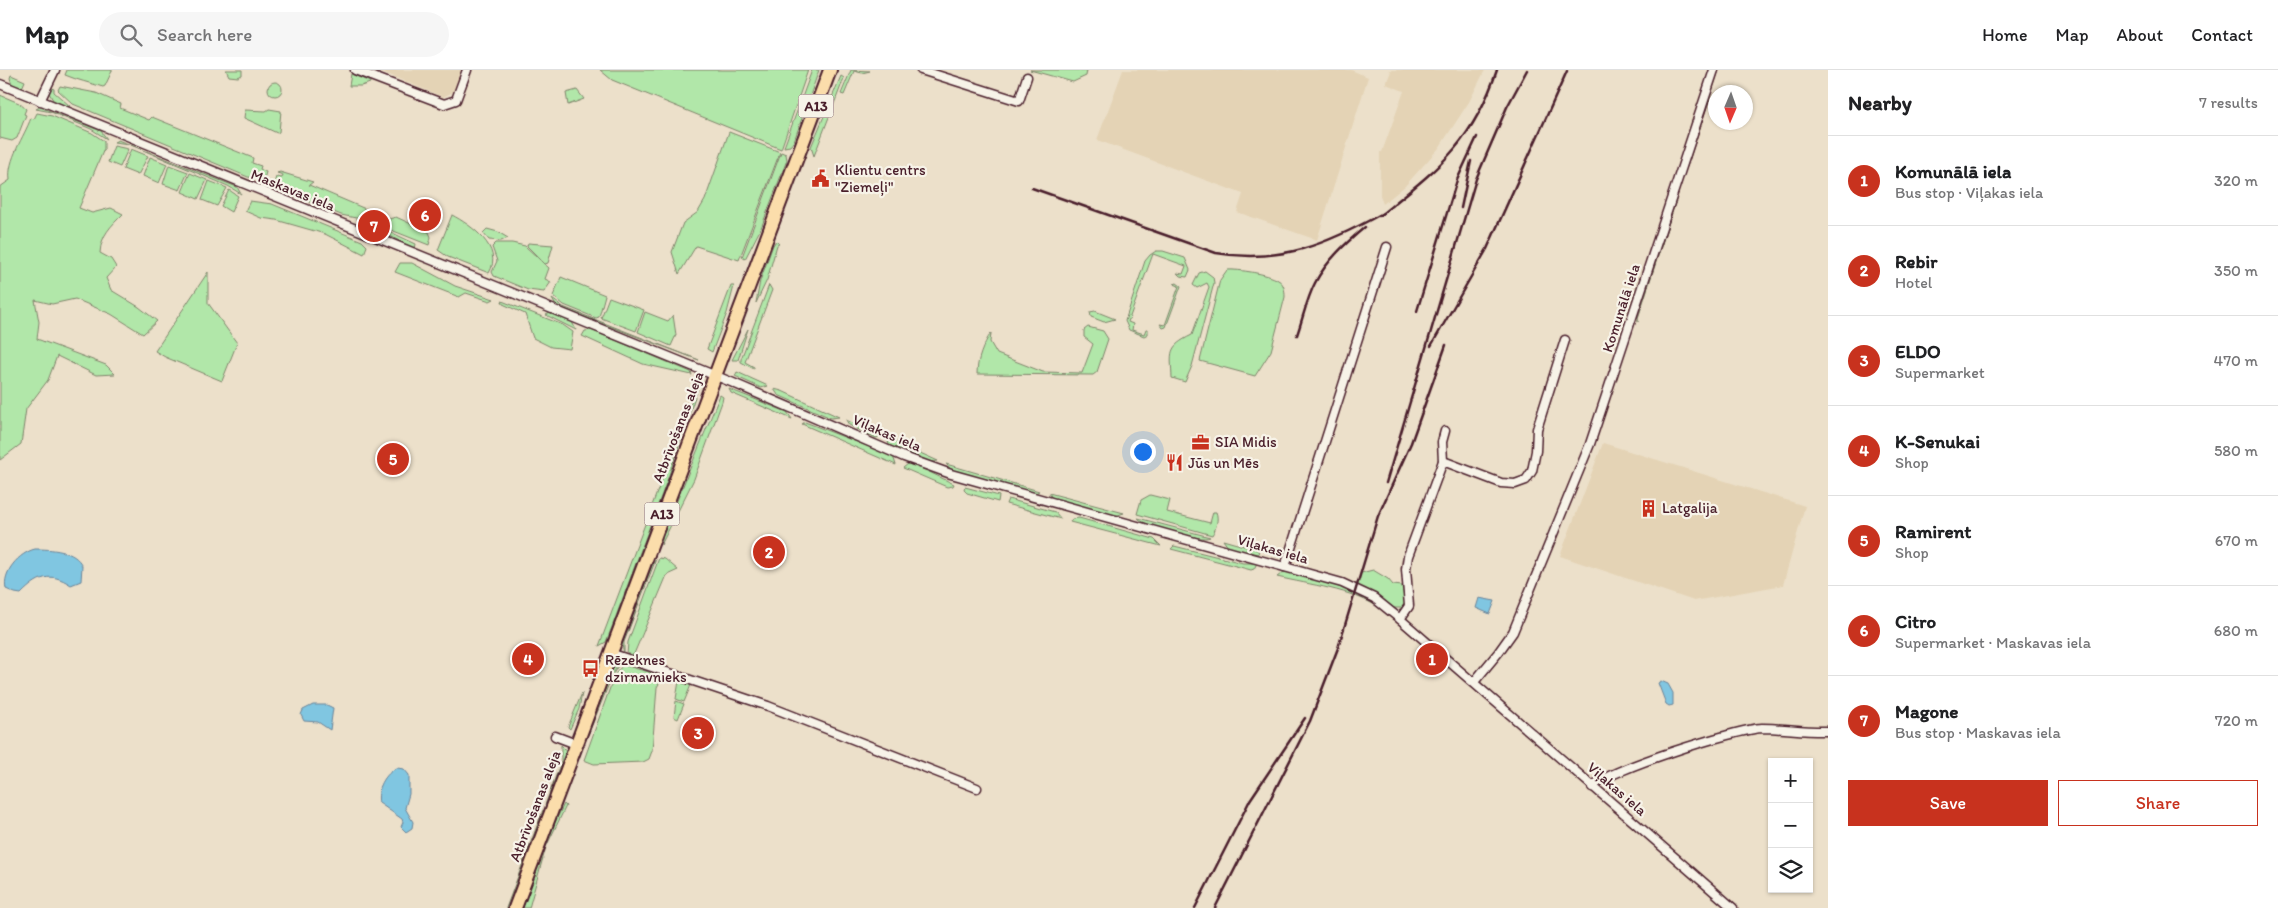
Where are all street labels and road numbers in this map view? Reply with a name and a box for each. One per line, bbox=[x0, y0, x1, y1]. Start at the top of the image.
road number: A13 bbox=[798, 94, 834, 118]
street label: Maskavas iela bbox=[248, 165, 338, 215]
street label: Komunālā iela bbox=[1598, 261, 1644, 354]
street label: Atbrīvošanas aleja bbox=[648, 369, 708, 485]
street label: Viļakas iela bbox=[850, 410, 924, 456]
road number: A13 bbox=[644, 502, 680, 526]
street label: Viļakas iela bbox=[1235, 530, 1311, 568]
street label: Atbrīvošanas aleja bbox=[505, 748, 565, 864]
street label: Viļakas iela bbox=[1584, 758, 1651, 820]

